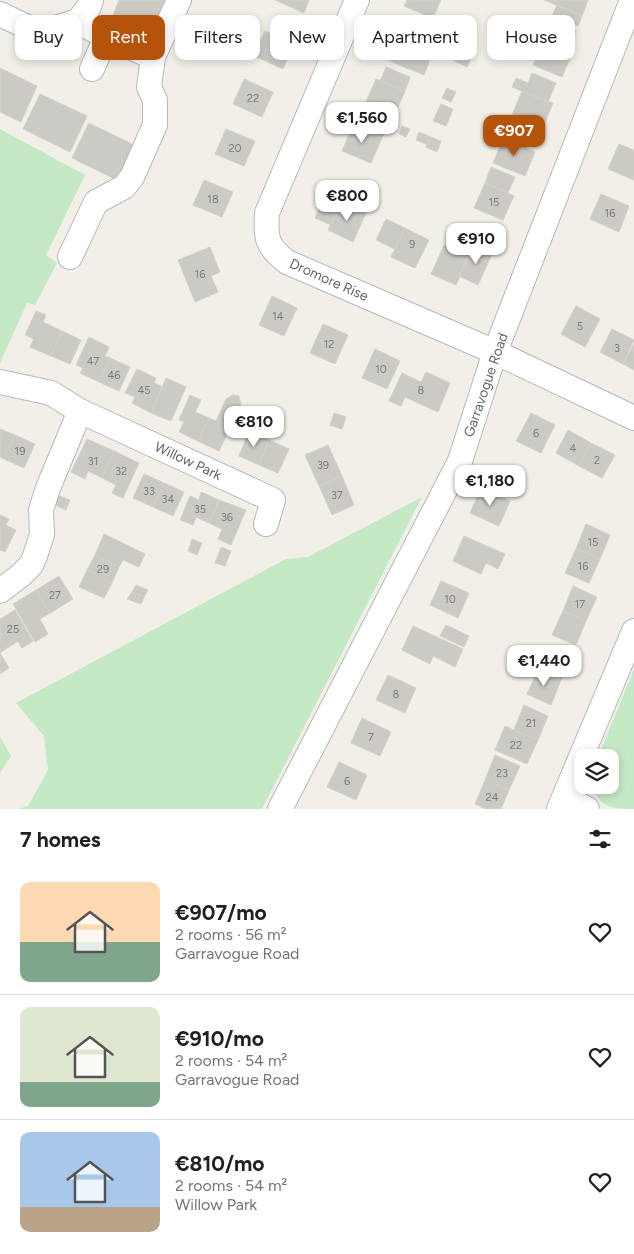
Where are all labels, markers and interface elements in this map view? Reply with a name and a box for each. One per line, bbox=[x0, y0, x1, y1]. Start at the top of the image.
chip: Buy bbox=[15, 15, 82, 60]
chip: Rent bbox=[92, 15, 165, 60]
chip: Filters bbox=[175, 15, 260, 60]
chip: New bbox=[270, 15, 344, 60]
chip: Apartment bbox=[354, 15, 477, 60]
chip: House bbox=[487, 15, 575, 60]
house number: 22 bbox=[247, 92, 259, 105]
pin: €1,560 bbox=[321, 102, 403, 144]
text: €1,560 bbox=[337, 108, 387, 127]
pin: €907 bbox=[484, 114, 544, 157]
text: €907 bbox=[494, 121, 534, 140]
house number: 20 bbox=[228, 142, 242, 155]
pin: €800 bbox=[317, 180, 377, 222]
text: €800 bbox=[326, 186, 368, 205]
house number: 18 bbox=[207, 193, 219, 206]
house number: 15 bbox=[489, 196, 499, 209]
house number: 16 bbox=[605, 207, 615, 220]
pin: €910 bbox=[446, 222, 506, 265]
text: €910 bbox=[457, 229, 495, 248]
house number: 9 bbox=[409, 238, 415, 251]
street label: Dromore Rise bbox=[287, 255, 371, 305]
house number: 16 bbox=[195, 268, 205, 281]
house number: 14 bbox=[272, 310, 284, 323]
house number: 5 bbox=[577, 320, 583, 333]
street label: Garravogue Road bbox=[460, 331, 512, 439]
house number: 12 bbox=[324, 338, 334, 351]
house number: 3 bbox=[614, 342, 620, 355]
house number: 47 bbox=[87, 355, 99, 368]
house number: 10 bbox=[375, 363, 387, 376]
house number: 46 bbox=[107, 369, 121, 382]
house number: 45 bbox=[137, 384, 151, 397]
house number: 8 bbox=[418, 384, 425, 397]
pin: €810 bbox=[224, 406, 284, 448]
text: €810 bbox=[235, 412, 273, 431]
house number: 6 bbox=[533, 427, 539, 440]
street label: Willow Park bbox=[152, 438, 224, 484]
house number: 4 bbox=[570, 442, 577, 455]
house number: 19 bbox=[15, 445, 25, 458]
house number: 2 bbox=[594, 454, 600, 467]
house number: 31 bbox=[88, 455, 98, 468]
house number: 39 bbox=[317, 459, 329, 472]
pin: €1,180 bbox=[449, 464, 531, 507]
house number: 32 bbox=[115, 465, 127, 478]
text: €1,180 bbox=[466, 471, 514, 490]
house number: 33 bbox=[143, 485, 155, 498]
house number: 37 bbox=[331, 489, 343, 502]
house number: 34 bbox=[162, 493, 175, 506]
house number: 35 bbox=[194, 503, 206, 516]
house number: 36 bbox=[221, 511, 233, 524]
house number: 15 bbox=[588, 536, 598, 549]
house number: 16 bbox=[578, 560, 588, 573]
house number: 29 bbox=[97, 563, 109, 576]
house number: 27 bbox=[49, 589, 61, 602]
house number: 10 bbox=[444, 593, 456, 606]
house number: 17 bbox=[575, 598, 585, 611]
house number: 25 bbox=[7, 623, 19, 636]
pin: €1,440 bbox=[503, 644, 585, 687]
text: €1,440 bbox=[518, 651, 570, 670]
house number: 8 bbox=[393, 688, 400, 701]
house number: 21 bbox=[526, 717, 536, 730]
house number: 7 bbox=[368, 731, 374, 744]
house number: 22 bbox=[510, 739, 522, 752]
map controls bbox=[574, 749, 619, 794]
button: layers bbox=[574, 749, 619, 794]
house number: 23 bbox=[496, 767, 508, 780]
house number: 6 bbox=[344, 775, 350, 788]
house number: 24 bbox=[486, 791, 499, 804]
icon: filters bbox=[586, 825, 614, 853]
text: 7 homes bbox=[20, 827, 101, 852]
text: €907/mo bbox=[175, 900, 267, 925]
icon: home bbox=[60, 902, 120, 962]
icon: heart bbox=[586, 918, 614, 946]
text: 2 rooms · 56 m² bbox=[175, 925, 287, 944]
text: Garravogue Road bbox=[175, 944, 299, 963]
text: €910/mo bbox=[175, 1026, 264, 1051]
icon: home bbox=[60, 1027, 120, 1087]
icon: heart bbox=[586, 1043, 614, 1071]
text: 2 rooms · 54 m² bbox=[175, 1051, 287, 1070]
text: Garravogue Road bbox=[175, 1070, 299, 1089]
text: €810/mo bbox=[175, 1151, 265, 1176]
icon: home bbox=[60, 1152, 120, 1212]
icon: heart bbox=[586, 1168, 614, 1196]
text: 2 rooms · 54 m² bbox=[175, 1176, 287, 1195]
text: Willow Park bbox=[175, 1195, 257, 1214]

